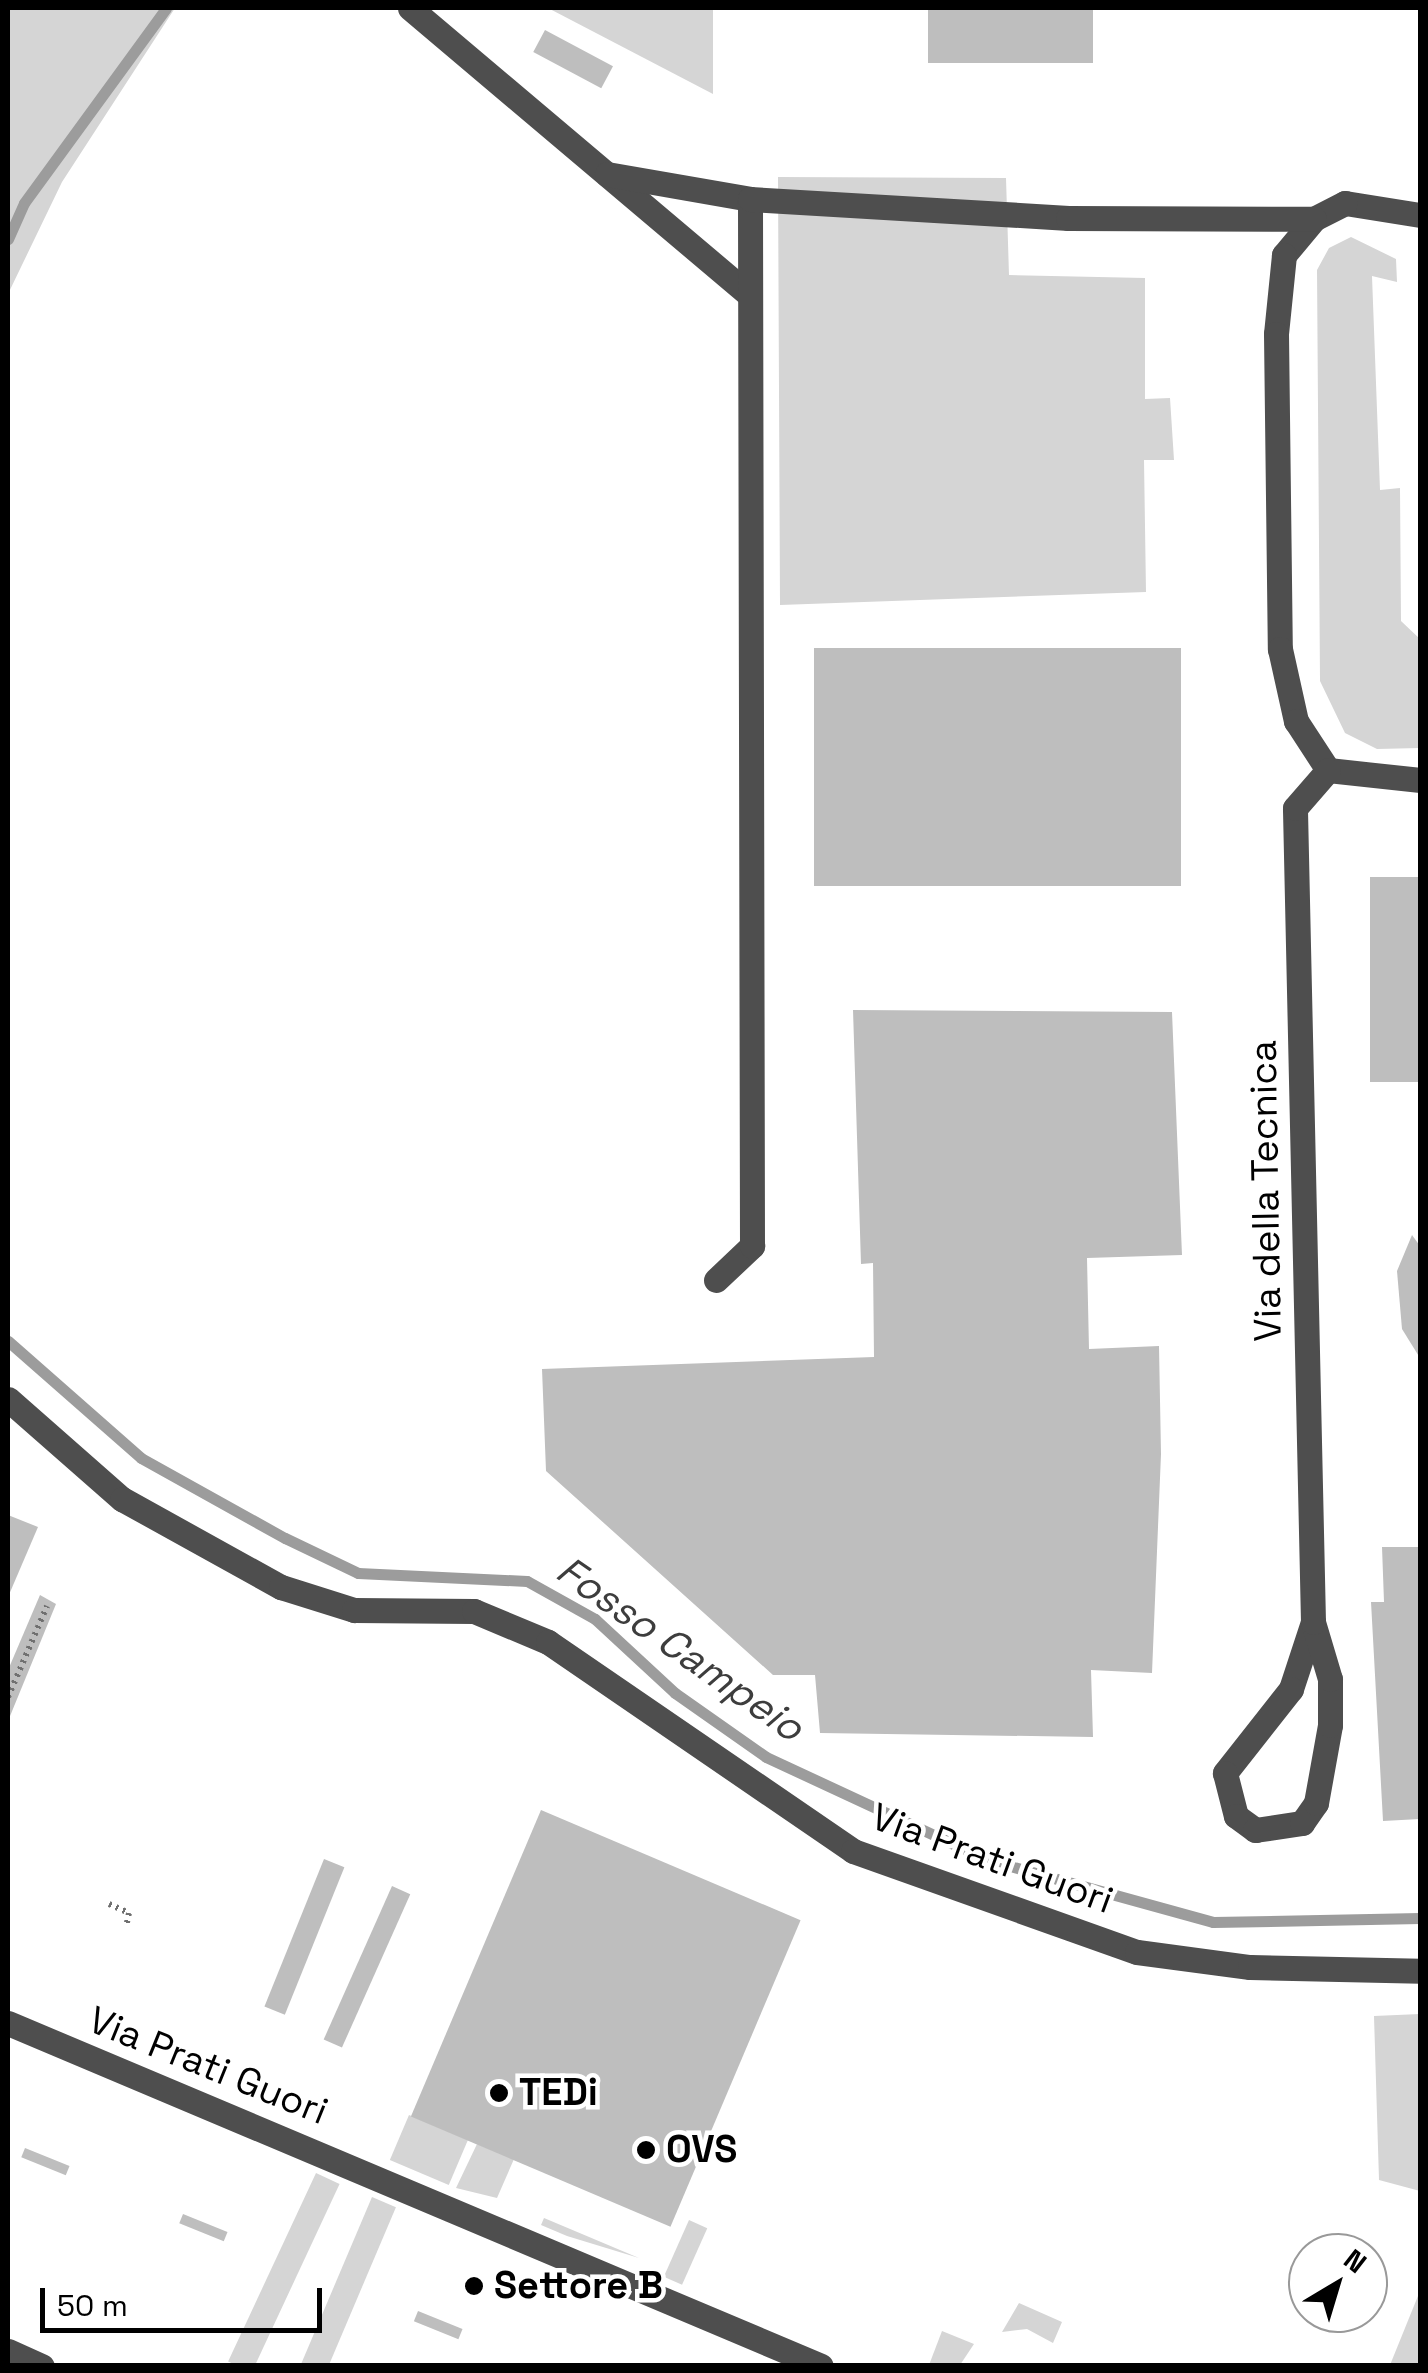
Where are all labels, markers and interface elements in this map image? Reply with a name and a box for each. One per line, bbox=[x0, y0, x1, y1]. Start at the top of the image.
street label: Via della Tecnica bbox=[1241, 1039, 1291, 1343]
water label: Fosso Campeio bbox=[547, 1546, 813, 1752]
street label: Via Prati Guori bbox=[865, 1794, 1119, 1924]
street label: Via Prati Guori bbox=[82, 1997, 334, 2135]
place label: TEDi bbox=[519, 2070, 598, 2116]
marker: TEDi bbox=[488, 2082, 510, 2104]
place label: OVS bbox=[666, 2127, 737, 2173]
marker: OVS bbox=[635, 2139, 657, 2161]
north arrow bbox=[1288, 2233, 1388, 2333]
text: N bbox=[1337, 2241, 1374, 2281]
place label: Settore B bbox=[494, 2263, 663, 2309]
scale bar bbox=[45, 2268, 328, 2330]
marker: Settore B bbox=[463, 2275, 485, 2297]
text: 50 m bbox=[57, 2286, 128, 2325]

